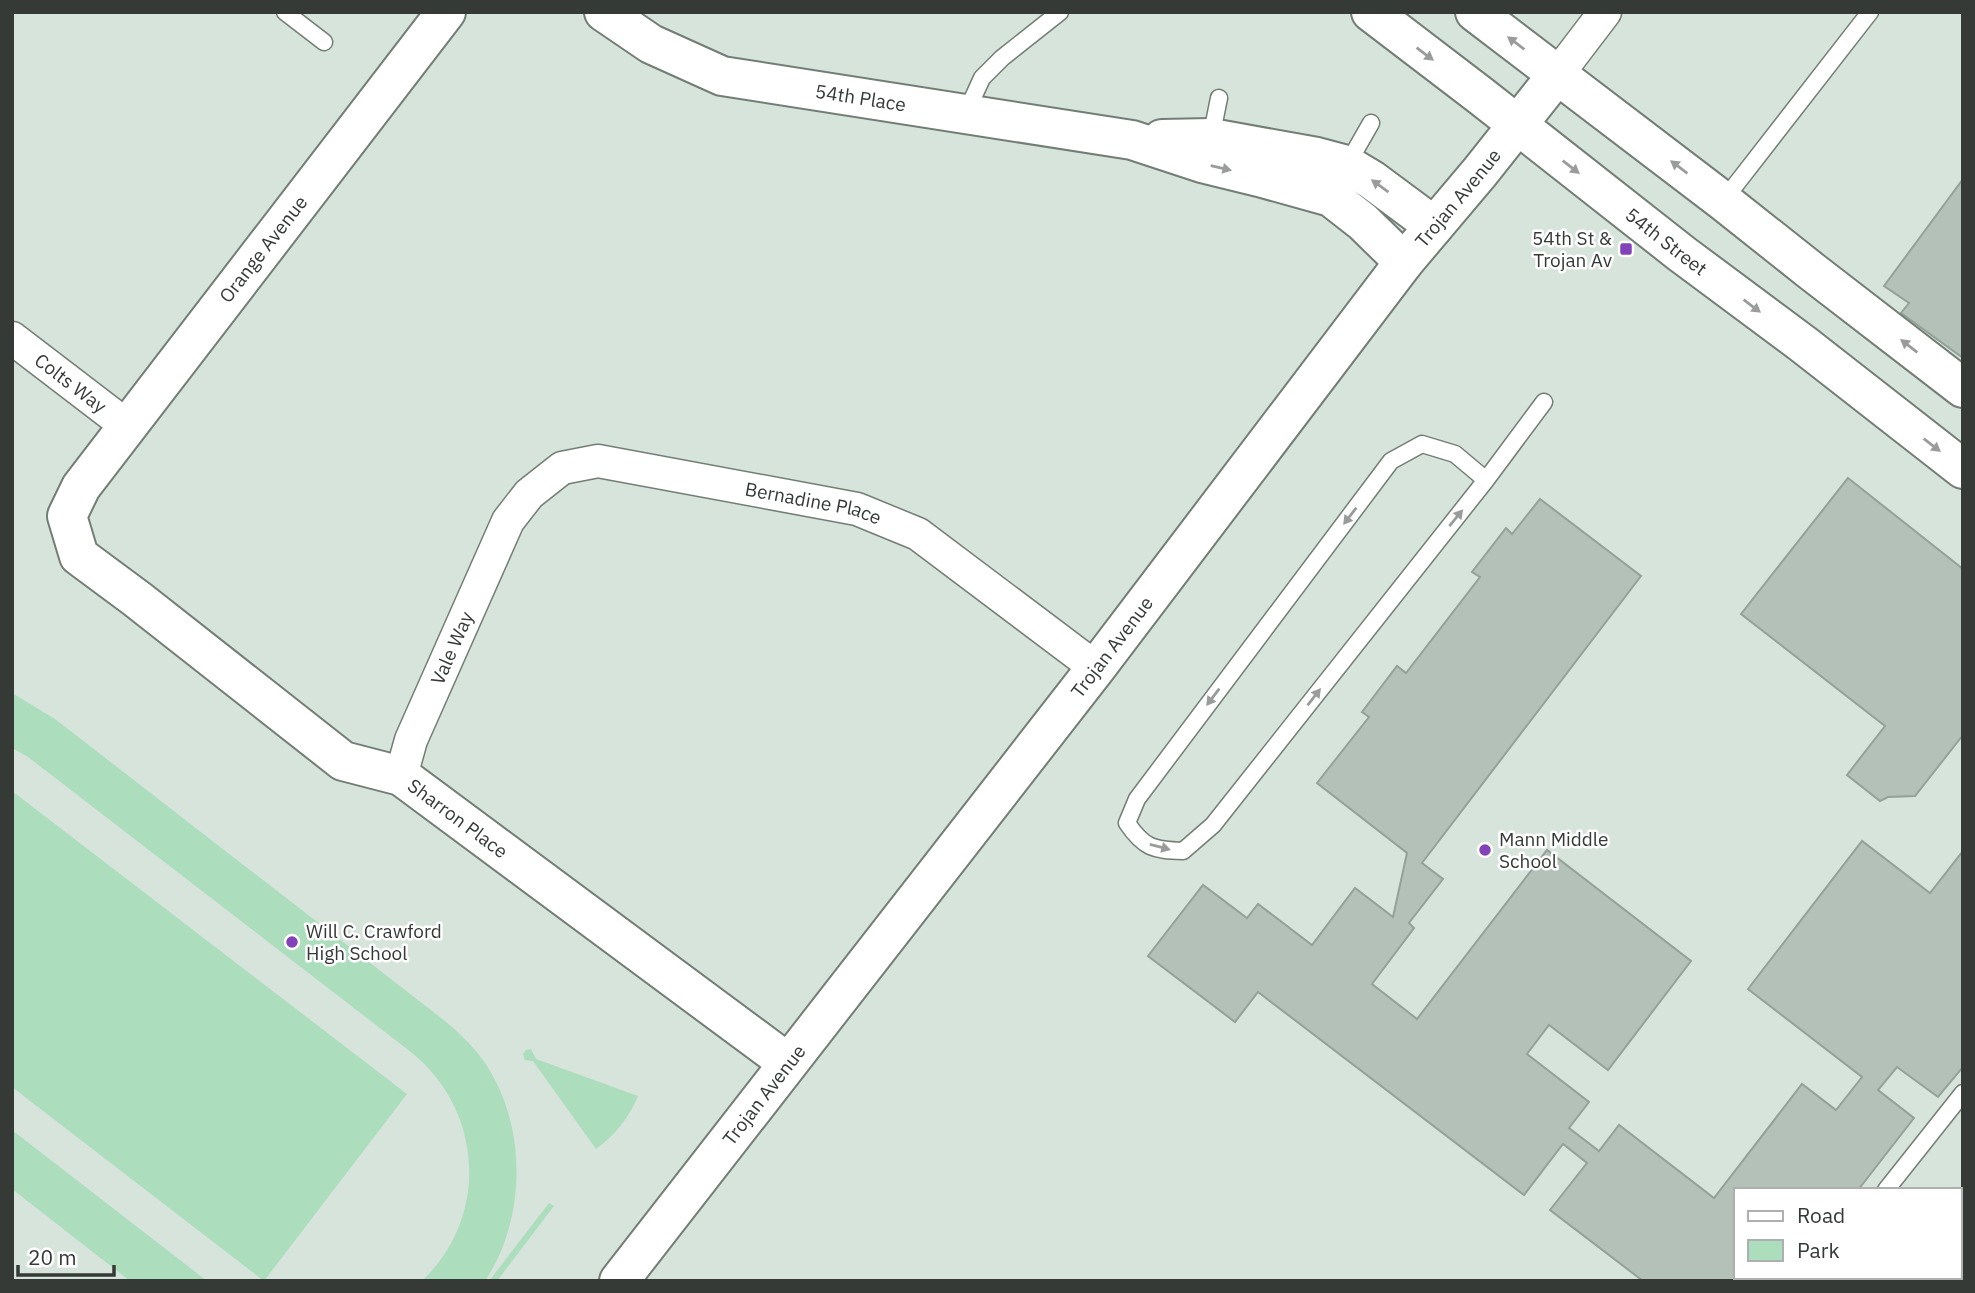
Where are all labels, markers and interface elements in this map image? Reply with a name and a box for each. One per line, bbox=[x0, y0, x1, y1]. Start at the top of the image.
one-way arrow bbox=[1507, 36, 1525, 51]
one-way arrow bbox=[1416, 46, 1434, 60]
street label: 54th Place bbox=[814, 79, 908, 117]
street label: Trojan Avenue bbox=[1410, 144, 1506, 252]
one-way arrow bbox=[1562, 160, 1580, 174]
one-way arrow bbox=[1671, 160, 1689, 175]
one-way arrow bbox=[1210, 162, 1232, 173]
one-way arrow bbox=[1371, 179, 1389, 193]
street label: Orange Avenue bbox=[214, 191, 312, 307]
street label: 54th Street bbox=[1621, 202, 1712, 281]
place label: 54th St & Trojan Av bbox=[1532, 226, 1612, 272]
marker: 54th St & Trojan Av bbox=[1618, 241, 1634, 257]
one-way arrow bbox=[1743, 298, 1761, 312]
one-way arrow bbox=[1900, 339, 1918, 354]
street label: Colts Way bbox=[30, 348, 112, 418]
one-way arrow bbox=[1922, 437, 1940, 452]
street label: Bernadine Place bbox=[743, 476, 885, 530]
one-way arrow bbox=[1343, 507, 1357, 525]
one-way arrow bbox=[1448, 510, 1463, 528]
street label: Trojan Avenue bbox=[1065, 592, 1158, 702]
street label: Vale Way bbox=[425, 607, 479, 688]
one-way arrow bbox=[1206, 688, 1221, 706]
one-way arrow bbox=[1307, 688, 1322, 706]
street label: Sharron Place bbox=[403, 773, 513, 863]
place label: Mann Middle School bbox=[1499, 827, 1608, 873]
marker: Mann Middle School bbox=[1477, 842, 1493, 858]
one-way arrow bbox=[1149, 843, 1170, 853]
place label: Will C. Crawford High School bbox=[306, 919, 442, 965]
marker: Will C. Crawford High School bbox=[284, 934, 300, 950]
street label: Trojan Avenue bbox=[717, 1040, 811, 1150]
legend bbox=[1734, 1188, 1961, 1279]
text: Road bbox=[1797, 1201, 1845, 1229]
scale bar bbox=[18, 1234, 114, 1278]
text: Park bbox=[1797, 1236, 1840, 1264]
text: 20 m bbox=[28, 1243, 77, 1271]

